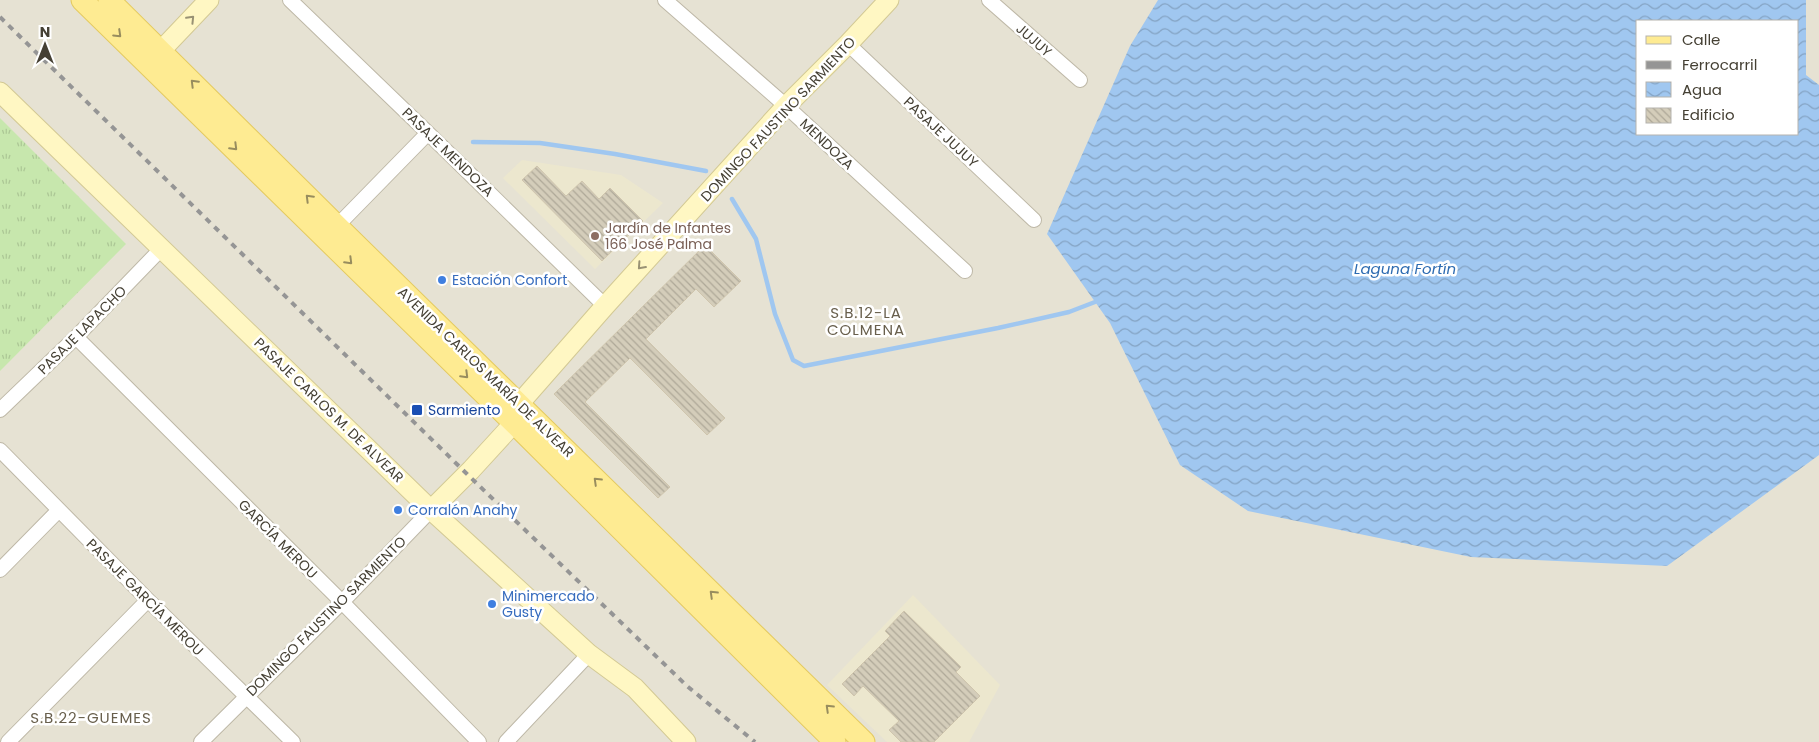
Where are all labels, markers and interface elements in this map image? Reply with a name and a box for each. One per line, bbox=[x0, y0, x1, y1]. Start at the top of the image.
one-way arrow bbox=[185, 16, 194, 25]
street label: JUJUY bbox=[1012, 19, 1056, 61]
north arrow bbox=[20, 20, 70, 70]
legend bbox=[1636, 20, 1799, 135]
text: N bbox=[40, 22, 50, 42]
one-way arrow bbox=[112, 28, 121, 37]
text: Calle bbox=[1682, 29, 1720, 50]
street label: DOMINGO FAUSTINO SARMIENTO bbox=[696, 32, 860, 206]
text: Ferrocarril bbox=[1682, 54, 1757, 75]
text: Agua bbox=[1682, 79, 1722, 100]
one-way arrow bbox=[191, 80, 200, 89]
street label: PASAJE JUJUY bbox=[899, 92, 983, 172]
street label: PASAJE MENDOZA bbox=[398, 103, 498, 201]
text: Edificio bbox=[1682, 104, 1735, 125]
street label: MENDOZA bbox=[796, 114, 858, 174]
one-way arrow bbox=[228, 142, 237, 151]
one-way arrow bbox=[306, 195, 315, 204]
place label: Jardín de Infantes 166 José Palma bbox=[605, 218, 731, 254]
marker: Jardín de Infantes 166 José Palma bbox=[589, 230, 601, 242]
one-way arrow bbox=[344, 256, 353, 265]
water label: Laguna Fortín bbox=[1354, 258, 1456, 279]
one-way arrow bbox=[638, 261, 647, 270]
place label: Estación Confort bbox=[452, 270, 567, 290]
marker: Estación Confort bbox=[436, 274, 448, 286]
street label: PASAJE LAPACHO bbox=[33, 281, 131, 379]
street label: AVENIDA CARLOS MARÍA DE ALVEAR bbox=[394, 282, 578, 462]
district label: S.B.12-LA COLMENA bbox=[827, 302, 905, 340]
street label: PASAJE CARLOS M. DE ALVEAR bbox=[250, 333, 408, 487]
one-way arrow bbox=[460, 370, 469, 379]
place label: Sarmiento bbox=[428, 400, 501, 420]
marker: Sarmiento bbox=[410, 403, 424, 417]
one-way arrow bbox=[593, 477, 602, 486]
street label: GARCÍA MEROU bbox=[234, 495, 322, 583]
place label: Corralón Anahy bbox=[408, 500, 518, 520]
marker: Corralón Anahy bbox=[392, 504, 404, 516]
street label: DOMINGO FAUSTINO SARMIENTO bbox=[242, 532, 410, 700]
street label: PASAJE GARCÍA MEROU bbox=[82, 534, 208, 660]
place label: Minimercado Gusty bbox=[502, 586, 595, 622]
one-way arrow bbox=[710, 591, 719, 600]
marker: Minimercado Gusty bbox=[486, 598, 498, 610]
one-way arrow bbox=[826, 705, 835, 714]
district label: S.B.22-GUEMES bbox=[30, 707, 152, 728]

